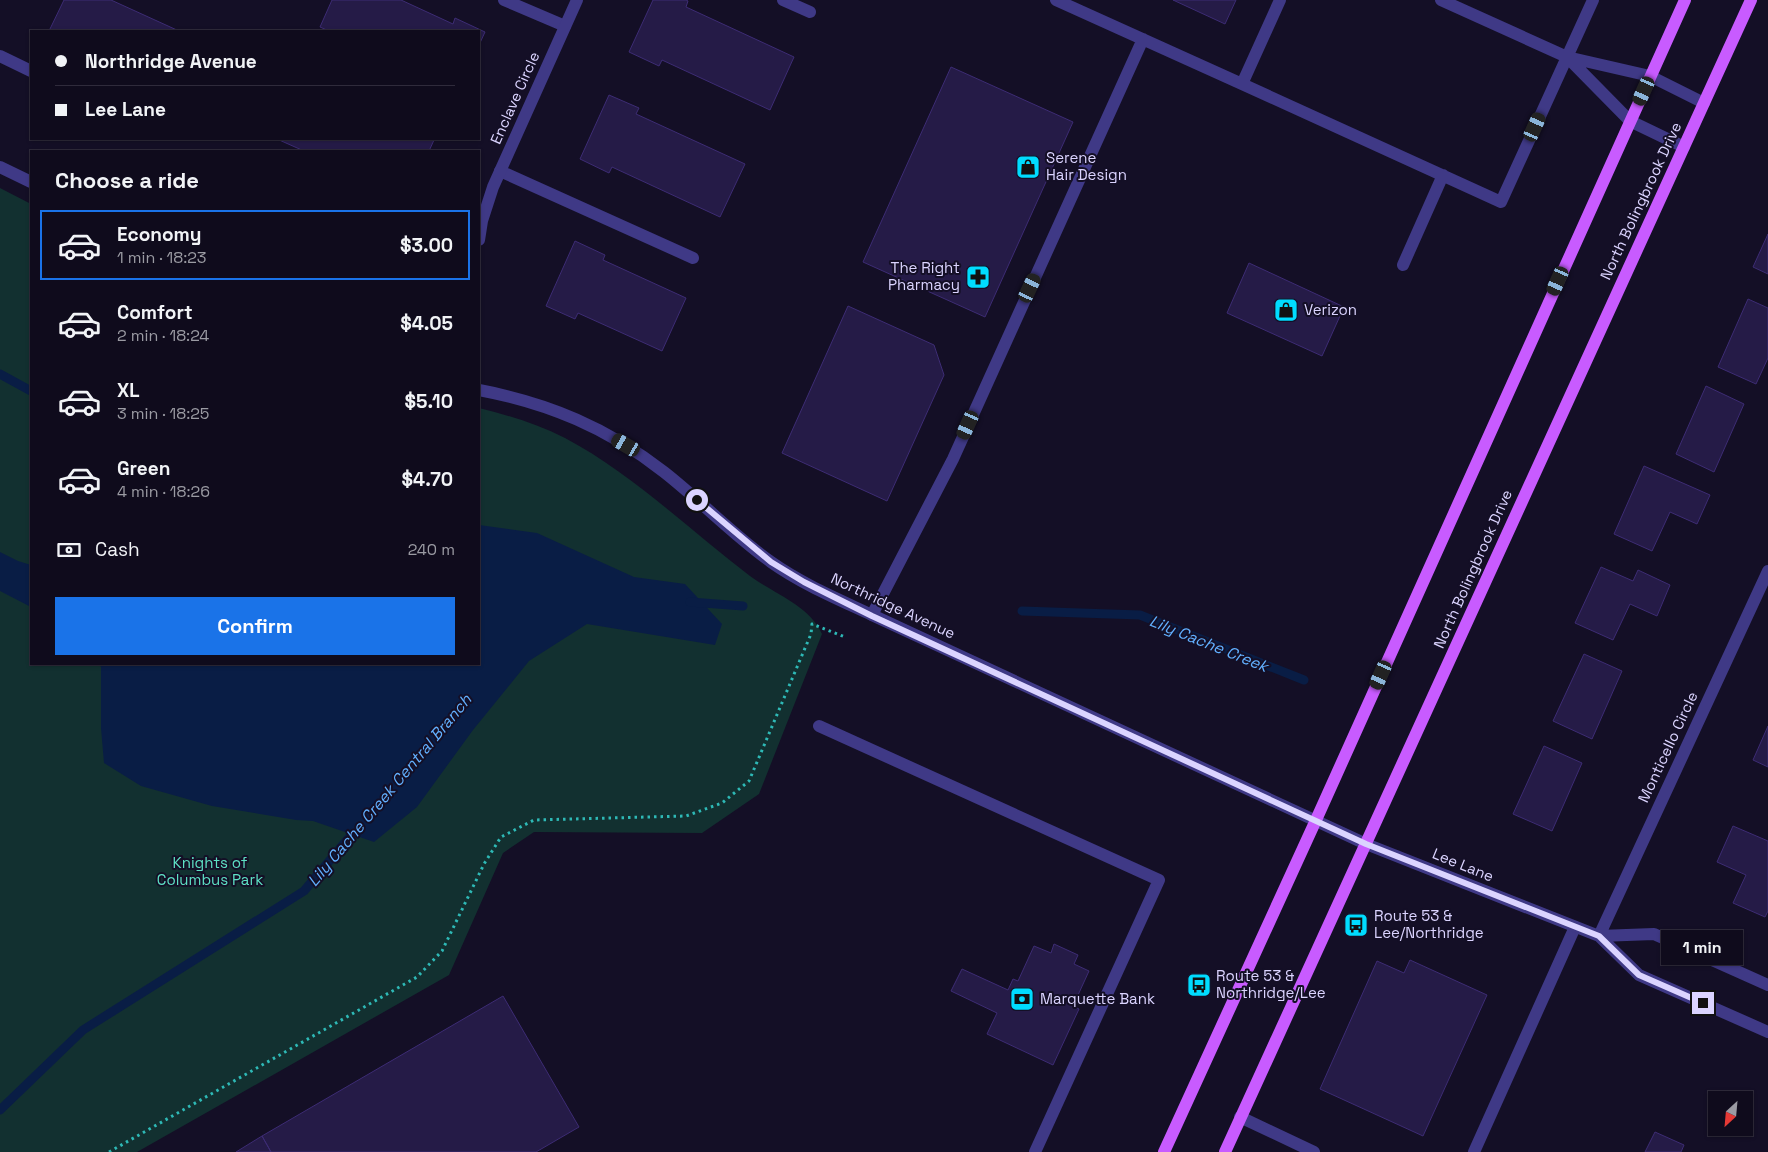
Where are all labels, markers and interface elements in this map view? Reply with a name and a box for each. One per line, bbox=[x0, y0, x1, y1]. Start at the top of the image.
street label: Enclave Circle bbox=[486, 48, 543, 147]
text: Northridge Avenue bbox=[85, 49, 257, 74]
car bbox=[1631, 74, 1656, 108]
text: Lee Lane bbox=[85, 97, 166, 122]
car bbox=[1522, 110, 1547, 144]
street label: North Bolingbrook Drive bbox=[1596, 119, 1685, 283]
place label: Serene Hair Design bbox=[1046, 148, 1127, 184]
shop icon: Serene Hair Design bbox=[1015, 154, 1041, 180]
text: Choose a ride bbox=[55, 166, 199, 194]
text: Economy bbox=[117, 222, 201, 247]
icon: car bbox=[57, 223, 102, 268]
text: $3.00 bbox=[400, 233, 453, 258]
text: 1 min · 18:23 bbox=[117, 247, 206, 268]
place label: The Right Pharmacy bbox=[888, 258, 960, 294]
pharmacy icon: The Right Pharmacy bbox=[965, 264, 991, 290]
car bbox=[1545, 264, 1570, 298]
car bbox=[1016, 271, 1043, 305]
shop icon: Verizon bbox=[1273, 297, 1299, 323]
text: Comfort bbox=[117, 300, 193, 325]
place label: Verizon bbox=[1304, 300, 1357, 319]
icon: car bbox=[57, 301, 102, 346]
text: $4.05 bbox=[400, 311, 453, 336]
text: 2 min · 18:24 bbox=[117, 325, 209, 346]
text: XL bbox=[117, 378, 140, 403]
icon: car bbox=[57, 379, 102, 424]
text: $5.10 bbox=[405, 389, 453, 414]
text: 3 min · 18:25 bbox=[117, 403, 209, 424]
car bbox=[955, 408, 980, 442]
car bbox=[609, 431, 642, 459]
text: Green bbox=[117, 456, 170, 481]
icon: car bbox=[57, 457, 102, 502]
text: $4.70 bbox=[402, 467, 453, 492]
text: 4 min · 18:26 bbox=[117, 481, 210, 502]
street label: North Bolingbrook Drive bbox=[1429, 486, 1516, 651]
route start bbox=[686, 489, 708, 511]
icon: cash bbox=[55, 536, 83, 564]
text: Cash bbox=[95, 537, 140, 562]
text: 240 m bbox=[408, 539, 455, 560]
street label: Northridge Avenue bbox=[828, 568, 959, 643]
button: Confirm bbox=[55, 597, 455, 655]
water label: Lily Cache Creek bbox=[1146, 610, 1273, 678]
car bbox=[1368, 658, 1393, 692]
street label: Monticello Circle bbox=[1634, 688, 1702, 805]
water label: Lily Cache Creek Central Branch bbox=[303, 689, 477, 891]
street label: Lee Lane bbox=[1430, 844, 1497, 885]
park label: Knights of Columbus Park bbox=[157, 853, 263, 889]
place label: Route 53 & Lee/Northridge bbox=[1374, 906, 1484, 942]
bus stop icon: Route 53 & Lee/Northridge bbox=[1343, 912, 1369, 938]
callout: 1 min bbox=[1662, 930, 1744, 966]
text: 1 min bbox=[1682, 937, 1722, 958]
place label: Route 53 & Northridge/Lee bbox=[1216, 966, 1326, 1002]
bus stop icon: Route 53 & Northridge/Lee bbox=[1186, 972, 1212, 998]
bank icon: Marquette Bank bbox=[1009, 986, 1035, 1012]
place label: Marquette Bank bbox=[1040, 989, 1155, 1008]
route end bbox=[1692, 992, 1714, 1014]
north arrow bbox=[1708, 1091, 1752, 1136]
map controls bbox=[1708, 1091, 1753, 1136]

